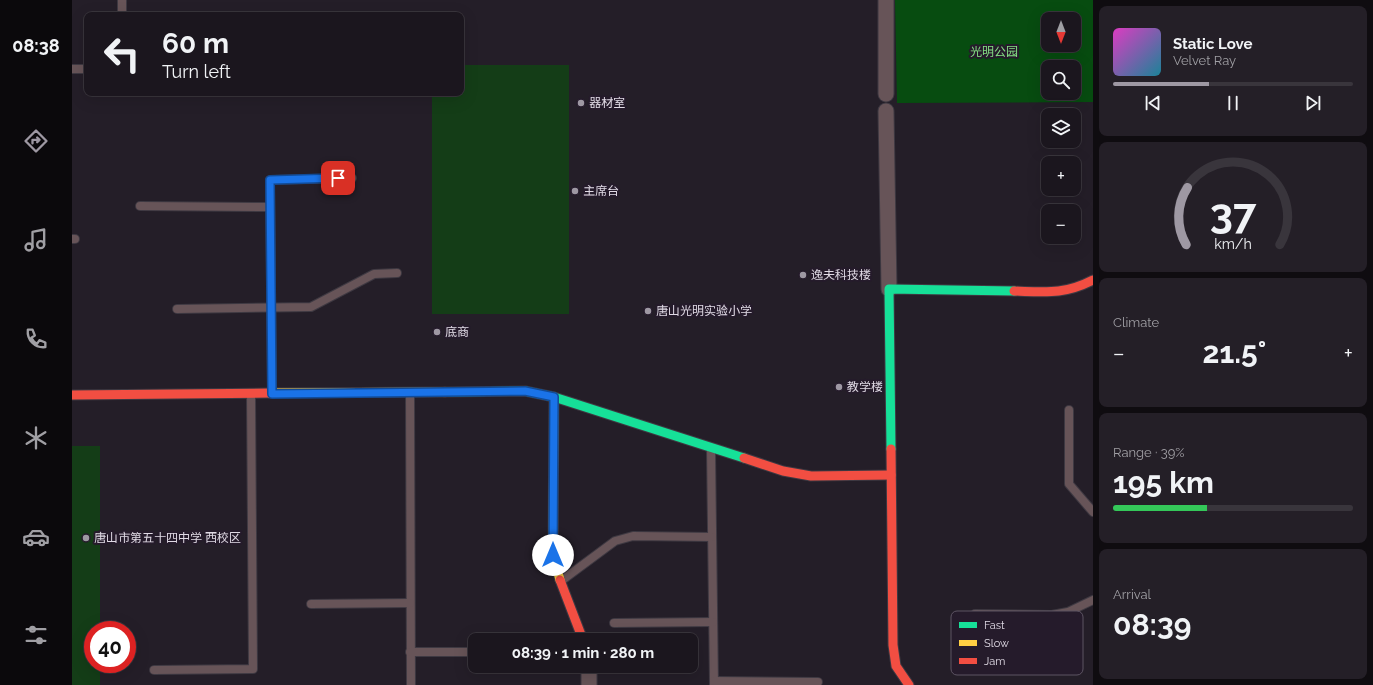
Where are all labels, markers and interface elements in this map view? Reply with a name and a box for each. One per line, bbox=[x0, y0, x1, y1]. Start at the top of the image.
north arrow bbox=[1041, 12, 1081, 52]
map controls bbox=[1041, 12, 1081, 244]
text: 60 m bbox=[162, 27, 229, 60]
icon: left bbox=[96, 28, 148, 80]
text: 08:38 bbox=[12, 35, 60, 56]
text: Static Love bbox=[1173, 35, 1252, 53]
park label: 光明公园 bbox=[970, 45, 1018, 59]
text: Velvet Ray bbox=[1173, 53, 1236, 68]
button: search bbox=[1041, 60, 1081, 100]
text: Turn left bbox=[162, 61, 231, 82]
icon: previous bbox=[1142, 92, 1164, 114]
icon: pause bbox=[1222, 92, 1244, 114]
icon: next bbox=[1302, 92, 1324, 114]
place label: 器材室 bbox=[589, 96, 625, 110]
marker: 器材室 bbox=[576, 98, 586, 108]
button: layers bbox=[1041, 108, 1081, 148]
icon: directions bbox=[22, 127, 50, 155]
button: + bbox=[1041, 156, 1081, 196]
pin bbox=[321, 161, 355, 195]
icon: arrive bbox=[327, 167, 349, 189]
place label: 主席台 bbox=[583, 184, 619, 198]
marker: 主席台 bbox=[570, 186, 580, 196]
text: 37 bbox=[1210, 188, 1257, 237]
button: − bbox=[1041, 204, 1081, 244]
icon: music bbox=[22, 226, 50, 254]
text: km/h bbox=[1214, 235, 1252, 251]
place label: 逸夫科技楼 bbox=[811, 268, 871, 282]
marker: 逸夫科技楼 bbox=[798, 270, 808, 280]
place label: 唐山光明实验小学 bbox=[656, 304, 752, 318]
marker: 唐山光明实验小学 bbox=[643, 306, 653, 316]
text: Climate bbox=[1113, 315, 1159, 330]
icon: phone bbox=[22, 325, 50, 353]
place label: 底商 bbox=[445, 325, 469, 339]
marker: 底商 bbox=[432, 327, 442, 337]
text: 21.5° bbox=[1203, 335, 1266, 370]
text: − bbox=[1113, 340, 1125, 366]
text: + bbox=[1344, 340, 1353, 366]
place label: 教学楼 bbox=[847, 380, 883, 394]
marker: 教学楼 bbox=[834, 382, 844, 392]
icon: climate bbox=[22, 424, 50, 452]
text: Range · 39% bbox=[1113, 445, 1185, 460]
text: 195 km bbox=[1113, 465, 1214, 500]
icon: car bbox=[22, 523, 50, 551]
place label: 唐山市第五十四中学 西校区 bbox=[94, 531, 241, 545]
marker: 唐山市第五十四中学 西校区 bbox=[81, 533, 91, 543]
position arrow bbox=[532, 534, 574, 576]
text: Arrival bbox=[1113, 587, 1151, 602]
text: 08:39 bbox=[1113, 607, 1191, 642]
legend bbox=[951, 611, 1083, 675]
text: Fast bbox=[984, 619, 1005, 632]
icon: filters bbox=[22, 621, 50, 649]
speed limit sign: 40 bbox=[84, 621, 136, 673]
text: Slow bbox=[984, 637, 1009, 650]
text: 08:39 · 1 min · 280 m bbox=[512, 644, 654, 662]
text: Jam bbox=[984, 655, 1005, 668]

